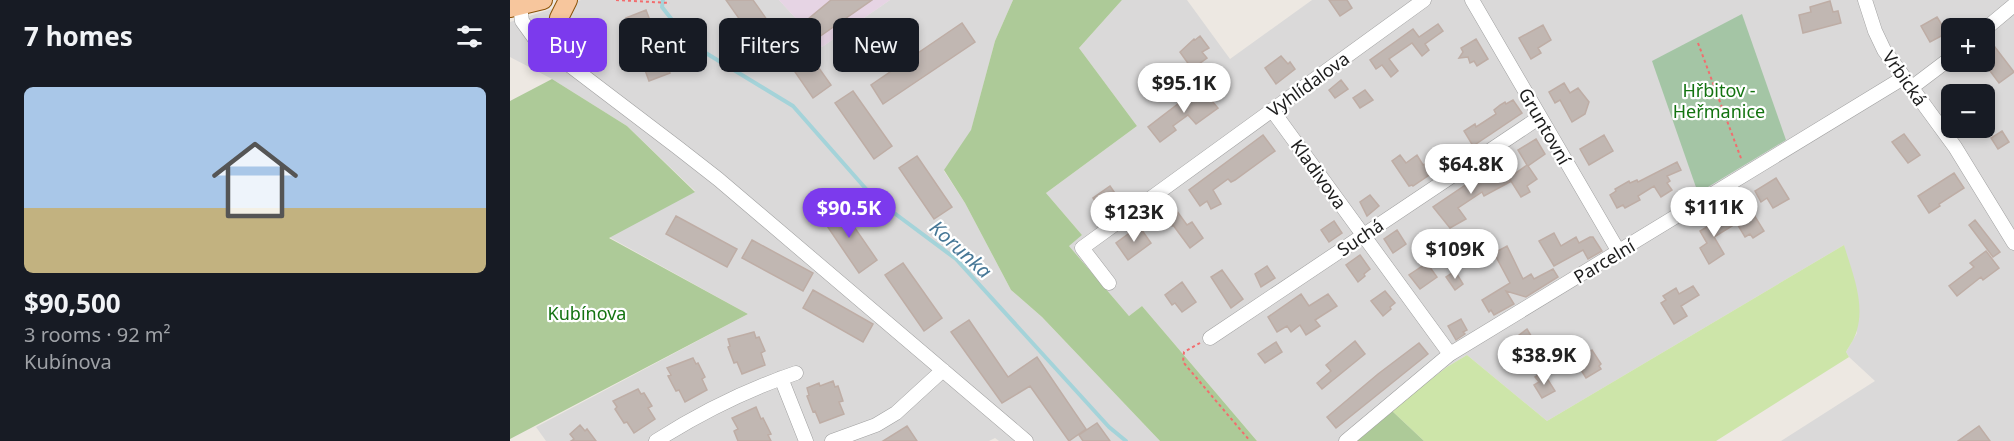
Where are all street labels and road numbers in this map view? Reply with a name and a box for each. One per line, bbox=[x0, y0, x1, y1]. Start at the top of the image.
street label: Vyhlídalova bbox=[1262, 46, 1354, 122]
street label: Vrbická bbox=[1877, 46, 1933, 110]
street label: Gruntovní bbox=[1513, 83, 1577, 169]
street label: Kladivova bbox=[1286, 134, 1352, 214]
street label: Suchá bbox=[1332, 213, 1388, 261]
street label: Parcelní bbox=[1569, 233, 1639, 289]

